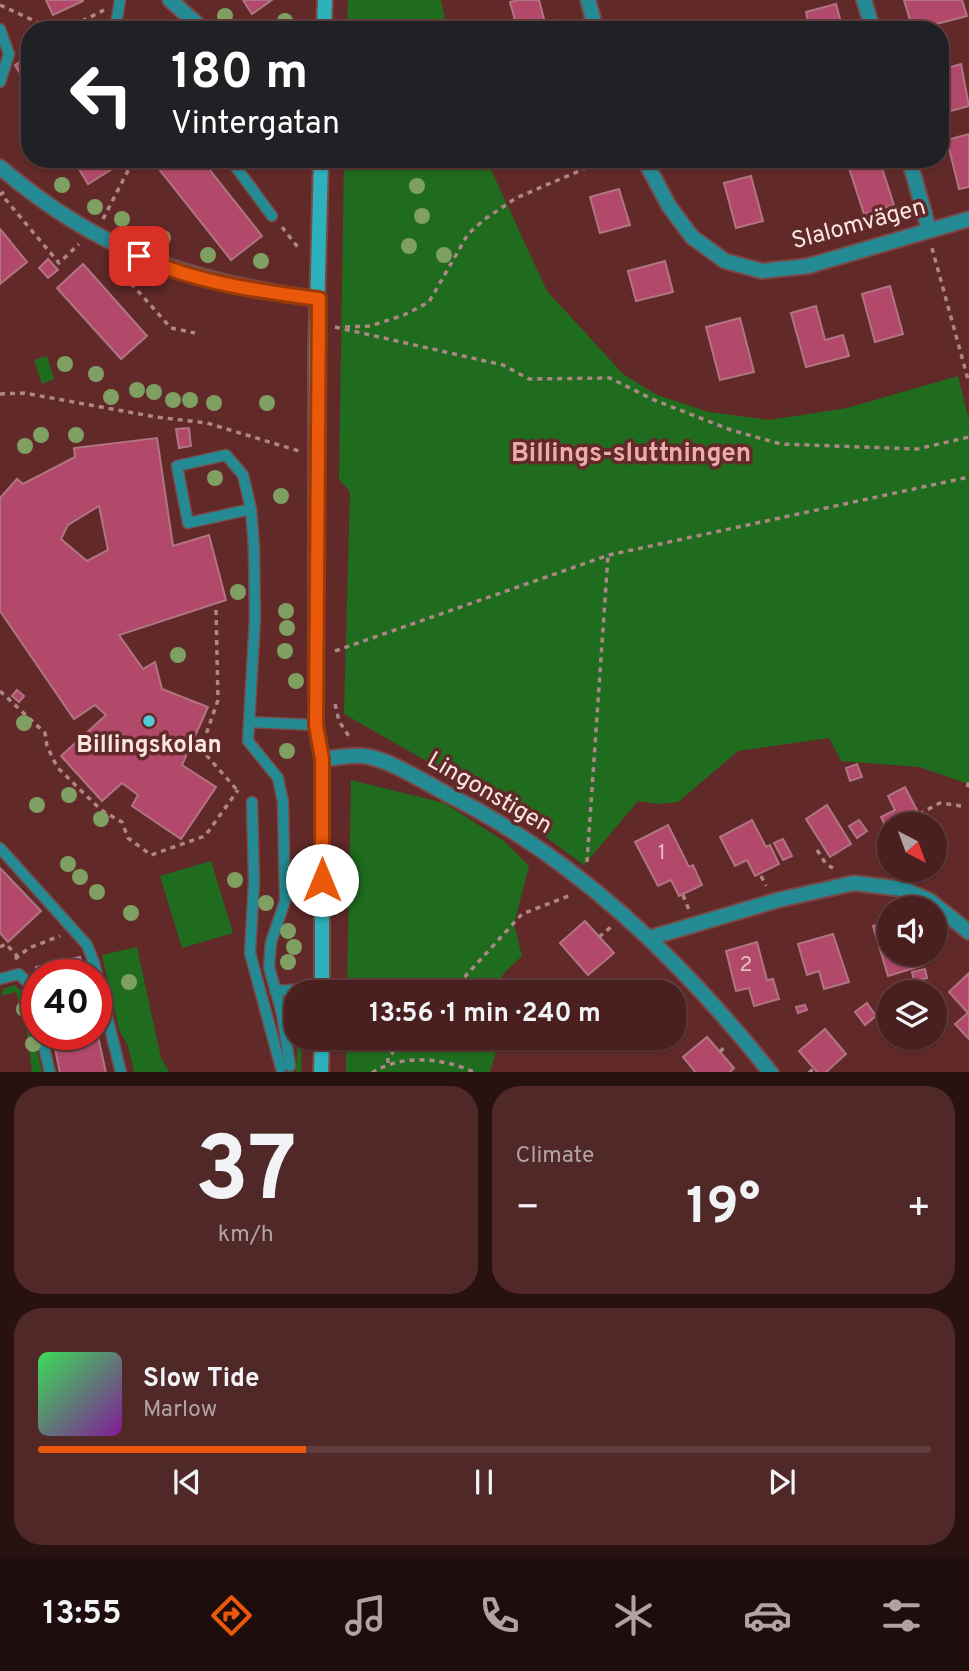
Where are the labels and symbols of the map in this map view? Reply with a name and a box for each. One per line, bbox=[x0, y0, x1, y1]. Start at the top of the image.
street label: Slalomvägen bbox=[789, 193, 929, 257]
pin bbox=[109, 226, 169, 286]
district label: Billings-sluttningen bbox=[511, 438, 751, 471]
marker: Billingskolan bbox=[141, 713, 157, 729]
place label: Billingskolan bbox=[76, 731, 222, 761]
street label: Lingonstigen bbox=[421, 746, 557, 842]
north arrow bbox=[877, 812, 947, 882]
house number: 1 bbox=[658, 840, 666, 867]
position arrow bbox=[285, 843, 359, 917]
house number: 2 bbox=[740, 952, 752, 979]
speed limit sign: 40 bbox=[21, 959, 112, 1050]

